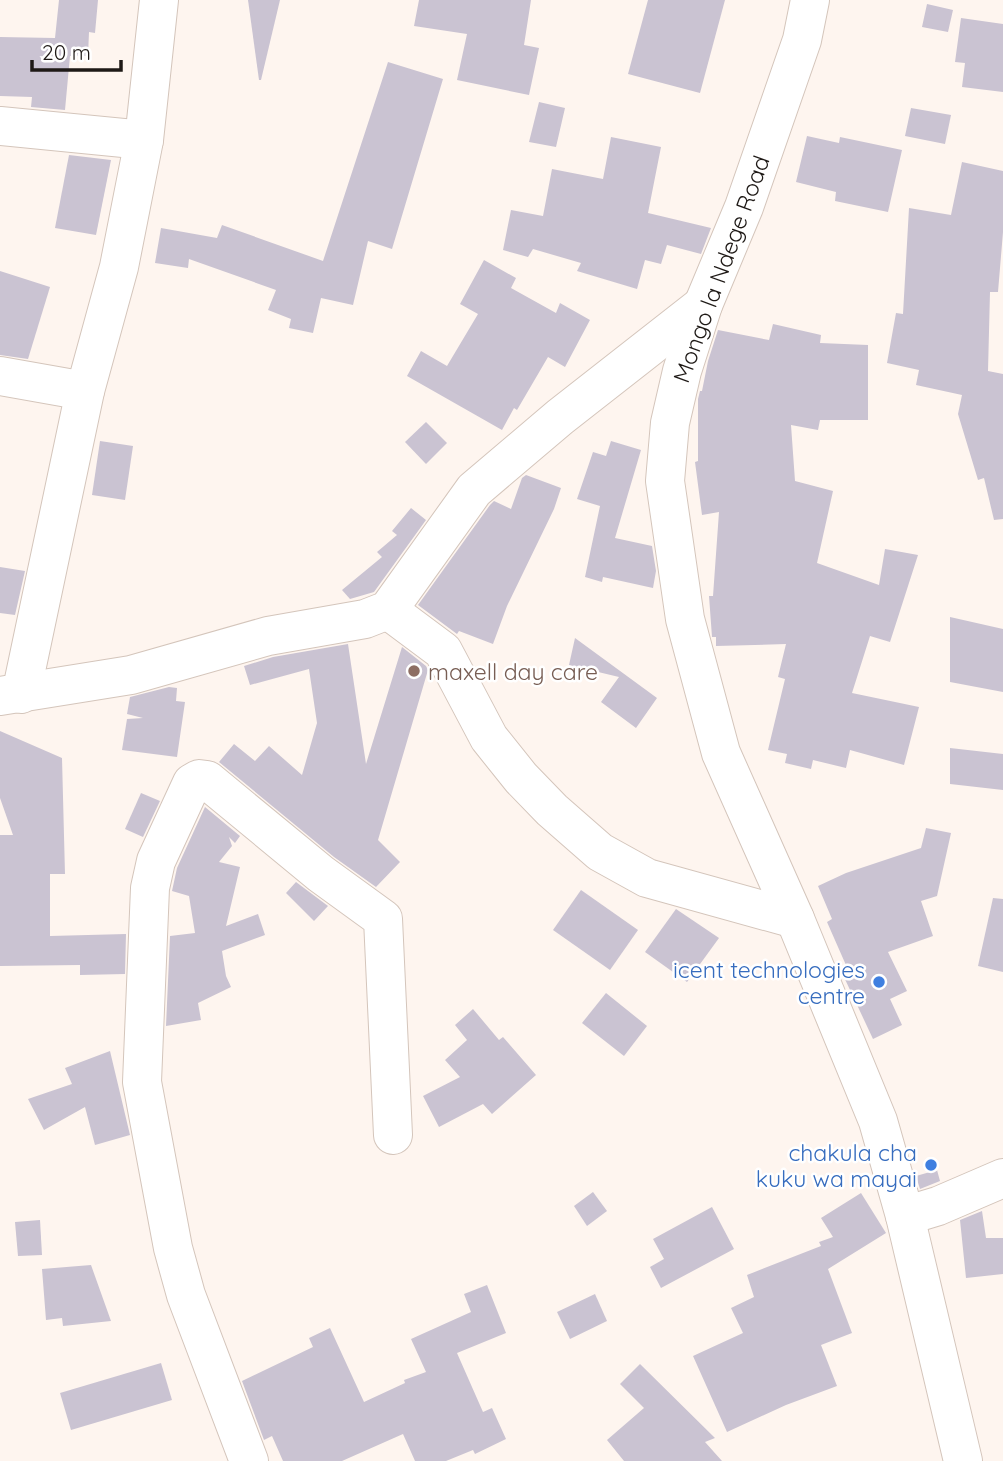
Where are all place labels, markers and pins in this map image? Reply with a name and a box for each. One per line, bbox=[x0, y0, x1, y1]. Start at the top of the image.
place label: maxell day care bbox=[428, 657, 598, 686]
marker: maxell day care bbox=[406, 663, 422, 679]
place label: icent technologies centre bbox=[673, 955, 865, 1010]
marker: icent technologies centre bbox=[871, 974, 887, 990]
place label: chakula cha kuku wa mayai bbox=[756, 1138, 917, 1193]
marker: chakula cha kuku wa mayai bbox=[923, 1157, 939, 1173]

